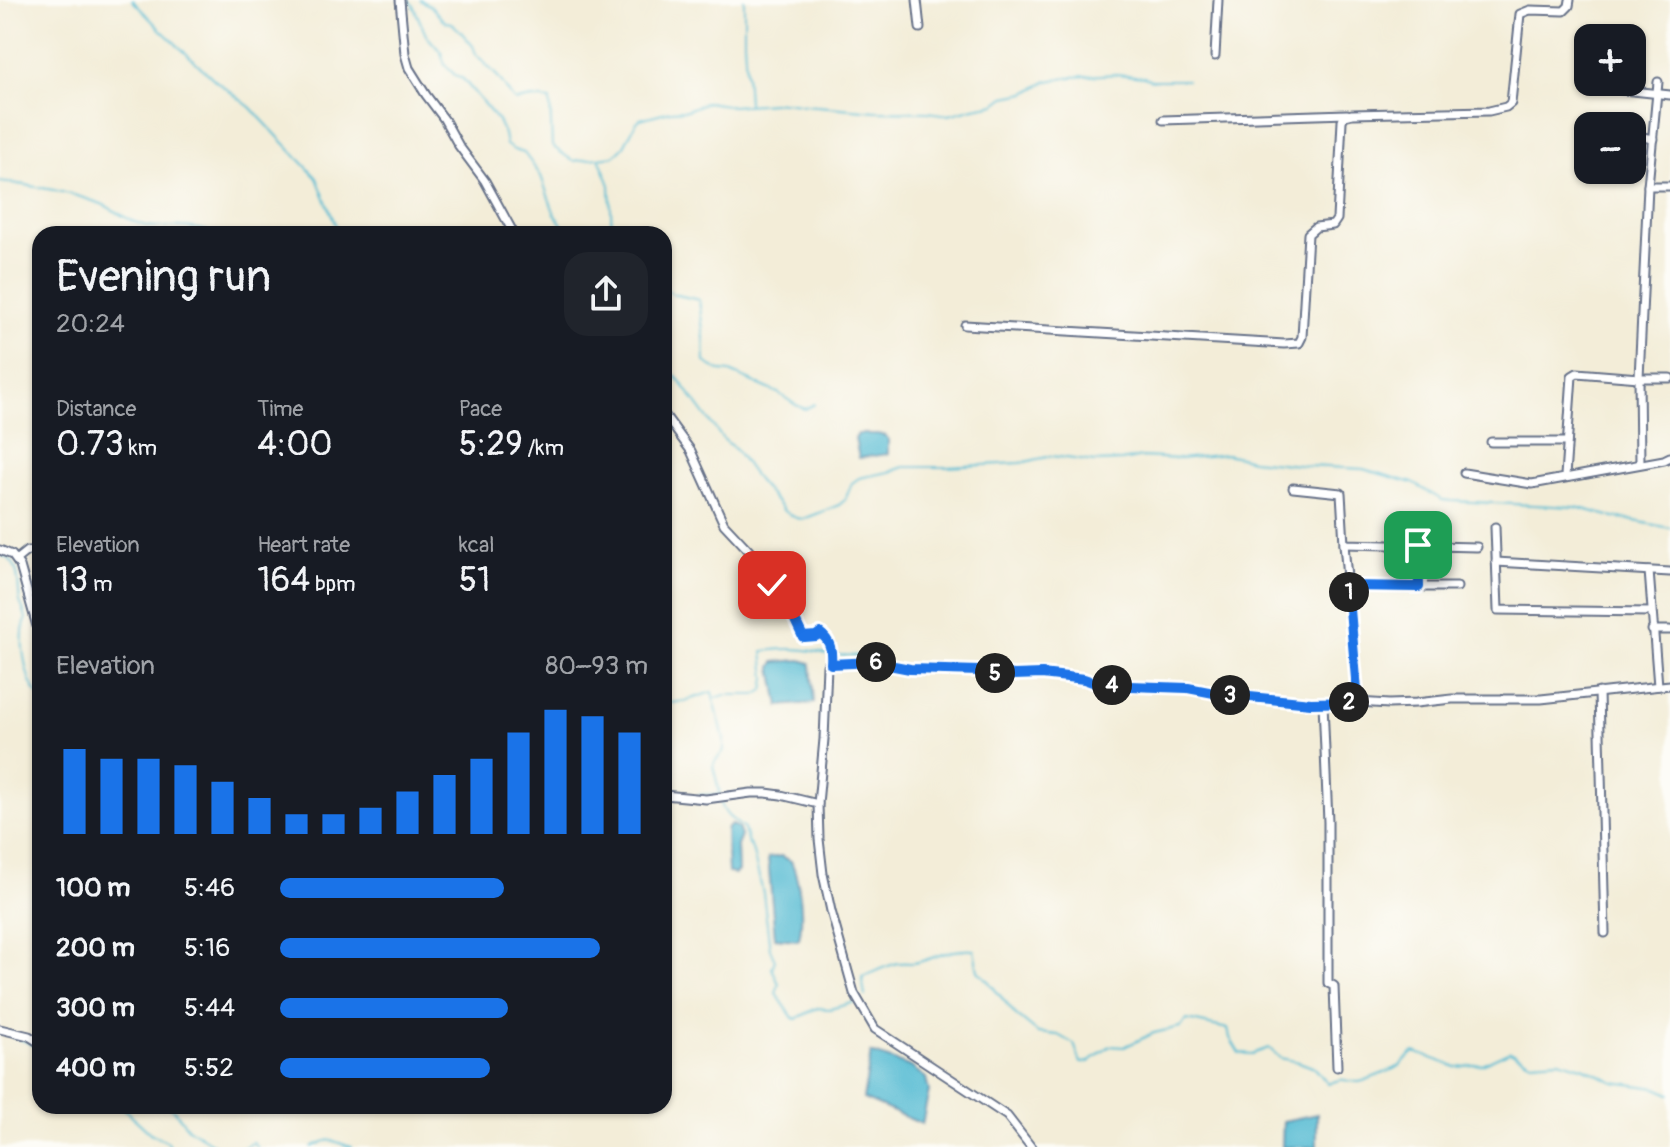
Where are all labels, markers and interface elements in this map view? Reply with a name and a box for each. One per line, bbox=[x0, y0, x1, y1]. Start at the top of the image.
map controls bbox=[1574, 24, 1646, 184]
button: + bbox=[1574, 24, 1646, 96]
button: − bbox=[1574, 112, 1646, 184]
text: Evening run bbox=[56, 250, 271, 305]
button: share bbox=[564, 252, 648, 336]
text: 20:24 bbox=[56, 308, 125, 340]
text: Distance bbox=[56, 395, 136, 423]
text: Time bbox=[257, 395, 303, 423]
text: Pace bbox=[459, 395, 502, 423]
text: 0.73 bbox=[56, 423, 124, 466]
text: 4:00 bbox=[257, 423, 333, 466]
text: 5:29 bbox=[459, 423, 523, 466]
text: km bbox=[124, 434, 157, 462]
text: /km bbox=[523, 434, 564, 462]
pin bbox=[1384, 511, 1452, 579]
icon: arrive bbox=[1396, 523, 1440, 567]
text: Elevation bbox=[56, 531, 140, 559]
text: Heart rate bbox=[257, 531, 350, 559]
text: kcal bbox=[459, 531, 494, 559]
pin bbox=[738, 551, 806, 619]
text: 13 bbox=[56, 559, 88, 602]
text: 164 bbox=[257, 559, 310, 602]
text: 51 bbox=[459, 559, 490, 602]
icon: check bbox=[750, 563, 794, 607]
text: m bbox=[88, 570, 113, 598]
text: bpm bbox=[310, 570, 356, 598]
pin: 1 bbox=[1329, 572, 1369, 612]
text: 1 bbox=[1345, 578, 1353, 606]
pin: 6 bbox=[856, 642, 896, 682]
text: 6 bbox=[870, 648, 882, 676]
text: Elevation bbox=[56, 650, 155, 682]
text: 80–93 m bbox=[545, 650, 648, 682]
pin: 5 bbox=[975, 653, 1015, 693]
text: 5 bbox=[989, 659, 1001, 687]
pin: 4 bbox=[1092, 665, 1132, 705]
text: 4 bbox=[1106, 671, 1118, 699]
pin: 3 bbox=[1210, 675, 1250, 715]
text: 3 bbox=[1224, 681, 1236, 709]
pin: 2 bbox=[1329, 682, 1369, 722]
text: 2 bbox=[1343, 688, 1355, 716]
text: 100 m bbox=[56, 872, 130, 904]
text: 5:46 bbox=[184, 872, 235, 904]
text: 200 m bbox=[56, 932, 135, 964]
text: 5:16 bbox=[184, 932, 230, 964]
text: 300 m bbox=[56, 992, 135, 1024]
text: 5:44 bbox=[184, 992, 235, 1024]
text: 400 m bbox=[56, 1052, 135, 1084]
text: 5:52 bbox=[184, 1052, 234, 1084]

